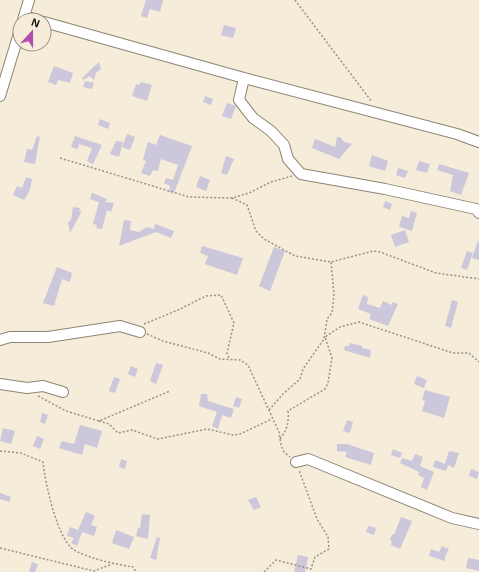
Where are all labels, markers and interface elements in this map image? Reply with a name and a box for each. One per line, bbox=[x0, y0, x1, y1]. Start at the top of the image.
north arrow bbox=[12, 12, 52, 52]
text: N bbox=[30, 16, 41, 30]

